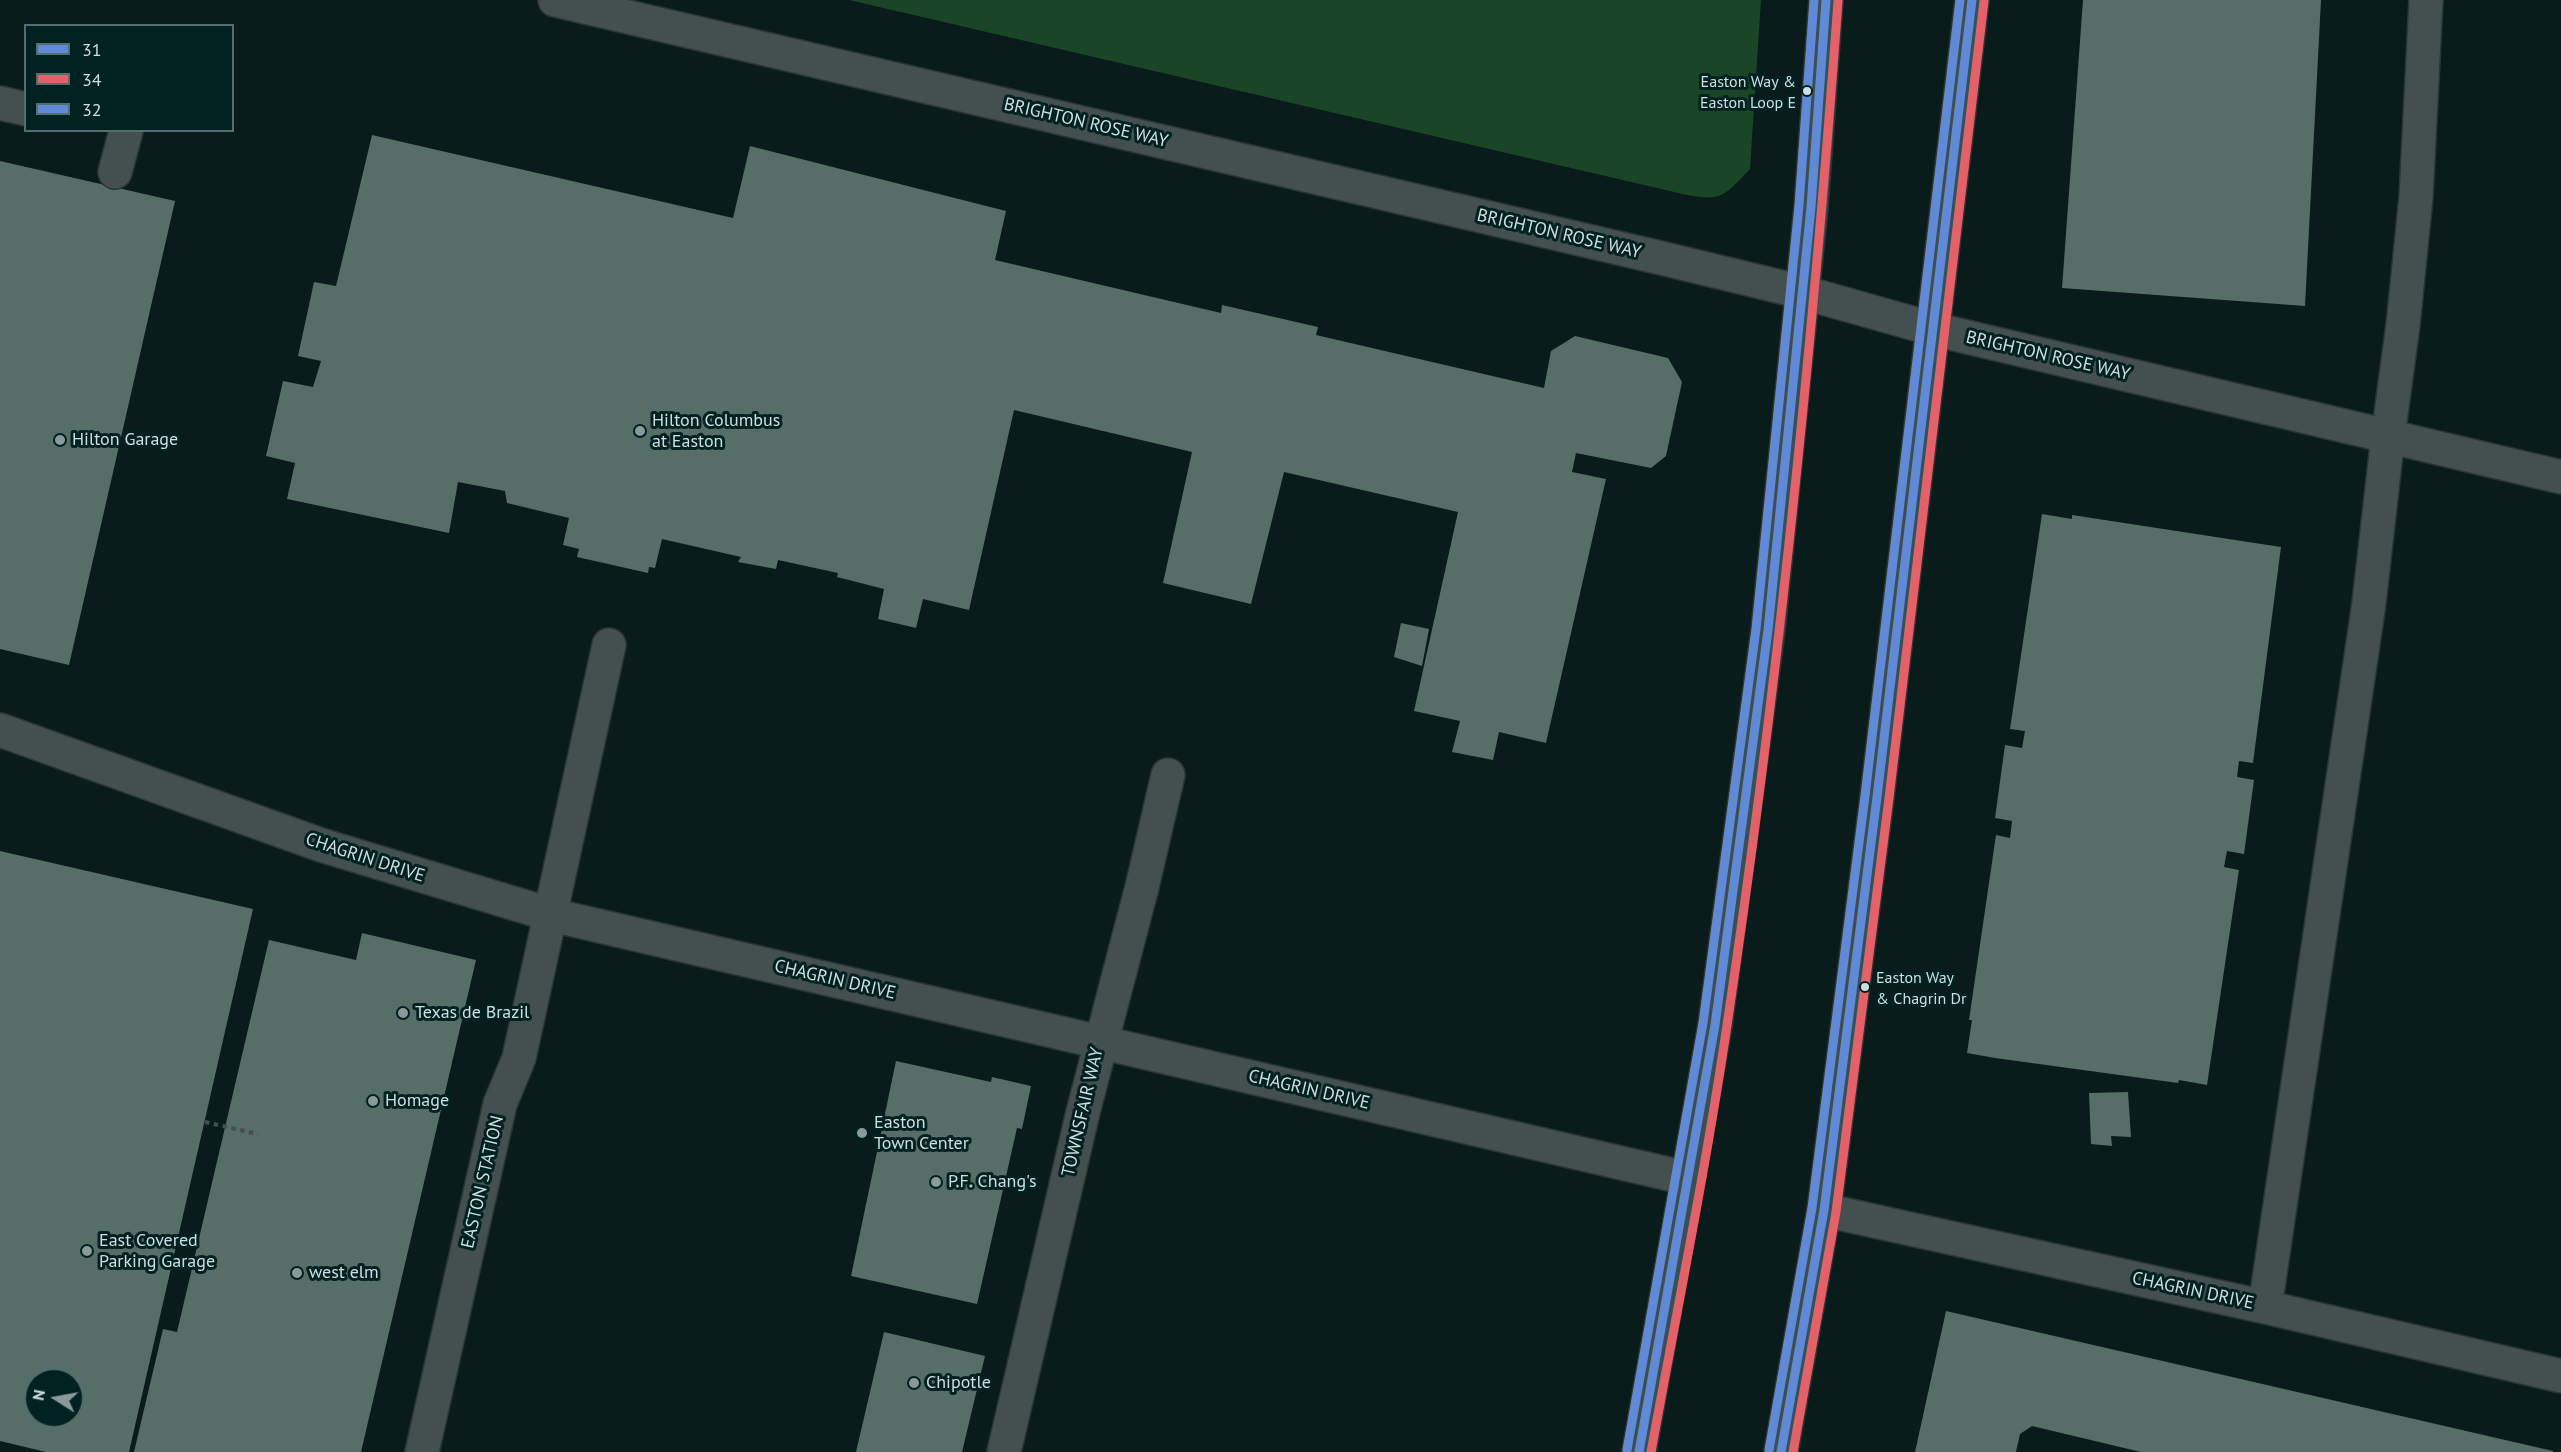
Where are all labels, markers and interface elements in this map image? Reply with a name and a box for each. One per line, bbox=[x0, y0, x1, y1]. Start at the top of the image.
legend bbox=[24, 24, 234, 132]
text: 31 bbox=[82, 38, 102, 61]
text: 34 bbox=[82, 68, 102, 91]
place label: Easton Way & Easton Loop E bbox=[1700, 72, 1796, 110]
marker: Easton Way & Easton Loop E bbox=[1801, 85, 1813, 97]
street label: BRIGHTON ROSE WAY bbox=[1002, 94, 1170, 152]
text: 32 bbox=[82, 98, 102, 121]
street label: BRIGHTON ROSE WAY bbox=[1475, 205, 1643, 263]
street label: BRIGHTON ROSE WAY bbox=[1964, 327, 2132, 385]
place label: Hilton Columbus at Easton bbox=[652, 410, 780, 452]
marker: Hilton Columbus at Easton bbox=[633, 424, 647, 438]
place label: Hilton Garage bbox=[72, 429, 178, 451]
marker: Hilton Garage bbox=[53, 433, 67, 447]
street label: CHAGRIN DRIVE bbox=[303, 829, 427, 887]
street label: CHAGRIN DRIVE bbox=[772, 956, 898, 1004]
place label: Easton Way & Chagrin Dr bbox=[1876, 968, 1966, 1006]
marker: Easton Way & Chagrin Dr bbox=[1859, 981, 1871, 993]
place label: Texas de Brazil bbox=[415, 1002, 529, 1024]
marker: Texas de Brazil bbox=[396, 1006, 410, 1020]
street label: TOWNSFAIR WAY bbox=[1058, 1045, 1108, 1179]
street label: CHAGRIN DRIVE bbox=[1246, 1066, 1372, 1114]
place label: Homage bbox=[385, 1090, 449, 1112]
marker: Homage bbox=[366, 1094, 380, 1108]
place label: Easton Town Center bbox=[874, 1112, 969, 1154]
street label: EASTON STATION bbox=[457, 1114, 509, 1250]
marker: Easton Town Center bbox=[855, 1126, 869, 1140]
place label: P.F. Chang's bbox=[948, 1171, 1036, 1193]
marker: P.F. Chang's bbox=[929, 1175, 943, 1189]
place label: East Covered Parking Garage bbox=[99, 1230, 215, 1272]
marker: East Covered Parking Garage bbox=[80, 1244, 94, 1258]
place label: west elm bbox=[309, 1262, 379, 1284]
marker: west elm bbox=[290, 1266, 304, 1280]
street label: CHAGRIN DRIVE bbox=[2130, 1268, 2256, 1314]
north arrow bbox=[24, 1368, 84, 1428]
place label: Chipotle bbox=[926, 1372, 991, 1394]
marker: Chipotle bbox=[907, 1376, 921, 1390]
text: N bbox=[27, 1388, 49, 1402]

